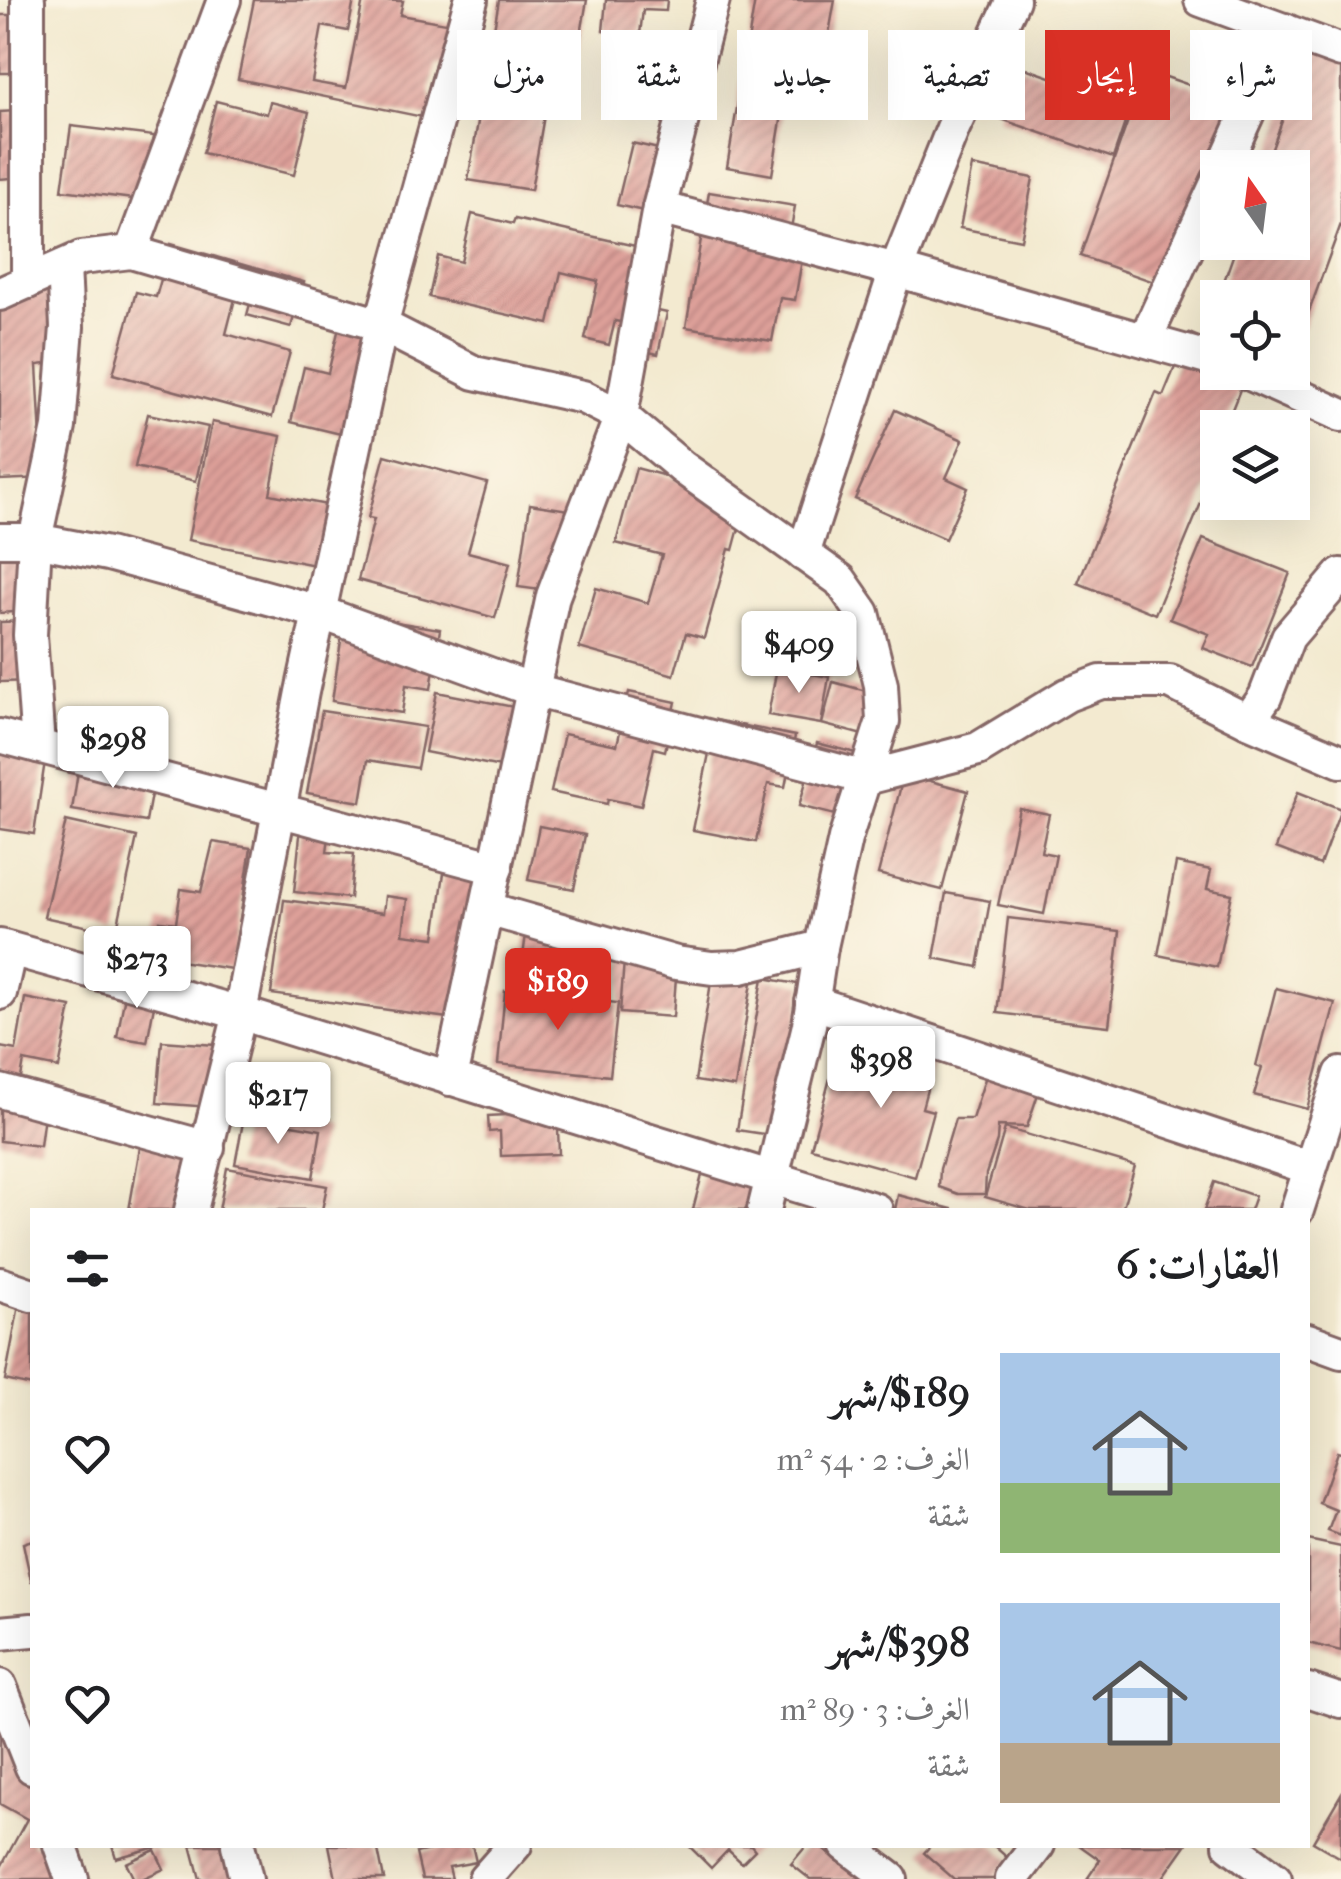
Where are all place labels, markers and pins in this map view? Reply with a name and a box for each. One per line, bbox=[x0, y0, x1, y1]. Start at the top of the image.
pin: $409 bbox=[740, 611, 858, 696]
pin: $298 bbox=[54, 706, 172, 791]
pin: $273 bbox=[78, 926, 196, 1011]
pin: $189 bbox=[499, 948, 617, 1033]
pin: $398 bbox=[822, 1026, 940, 1111]
pin: $217 bbox=[219, 1062, 337, 1147]

